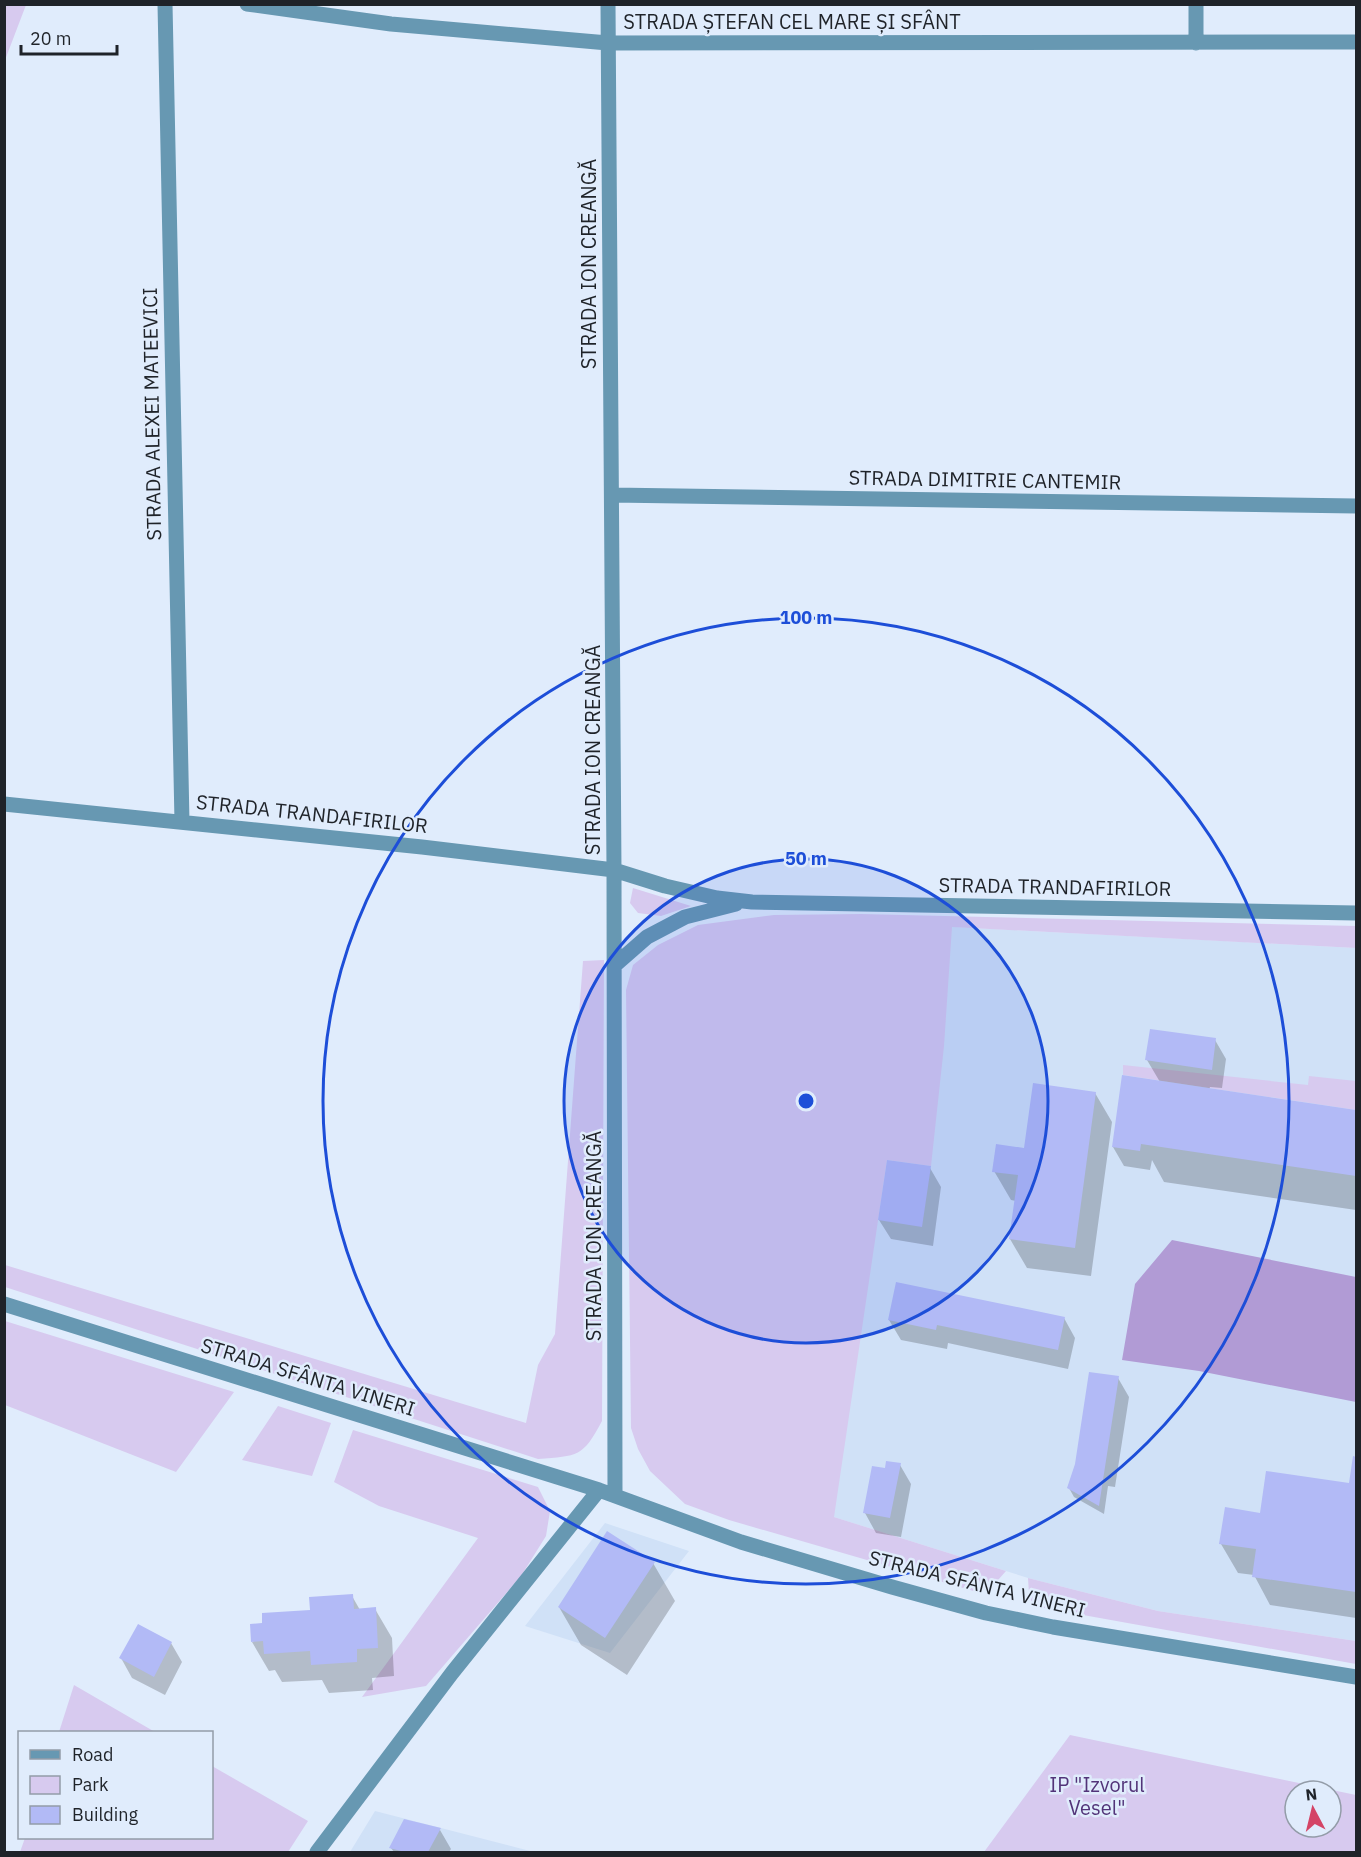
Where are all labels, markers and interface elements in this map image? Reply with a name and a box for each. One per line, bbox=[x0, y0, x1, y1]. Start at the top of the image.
street label: STRADA ȘTEFAN CEL MARE ȘI SFÂNT bbox=[623, 8, 961, 35]
scale bar bbox=[21, 18, 117, 56]
text: 20 m bbox=[30, 27, 72, 50]
street label: STRADA ION CREANGĂ bbox=[575, 158, 602, 369]
street label: STRADA ALEXEI MATEEVICI bbox=[136, 287, 167, 541]
street label: STRADA DIMITRIE CANTEMIR bbox=[848, 464, 1122, 495]
text: 100 m bbox=[780, 606, 832, 629]
street label: STRADA ION CREANGĂ bbox=[579, 644, 606, 855]
street label: STRADA TRANDAFIRILOR bbox=[195, 788, 429, 839]
text: 50 m bbox=[785, 847, 827, 870]
street label: STRADA TRANDAFIRILOR bbox=[938, 871, 1172, 902]
centre of rings bbox=[796, 1091, 816, 1111]
street label: STRADA ION CREANGĂ bbox=[580, 1130, 607, 1341]
street label: STRADA SFÂNTA VINERI bbox=[198, 1331, 418, 1422]
street label: STRADA SFÂNTA VINERI bbox=[866, 1544, 1088, 1624]
legend bbox=[18, 1731, 213, 1839]
text: Road bbox=[72, 1743, 113, 1766]
park label: IP "Izvorul Vesel" bbox=[1049, 1771, 1145, 1821]
text: Park bbox=[72, 1773, 109, 1796]
north arrow bbox=[1283, 1779, 1343, 1839]
text: N bbox=[1304, 1783, 1318, 1805]
text: Building bbox=[72, 1803, 139, 1826]

